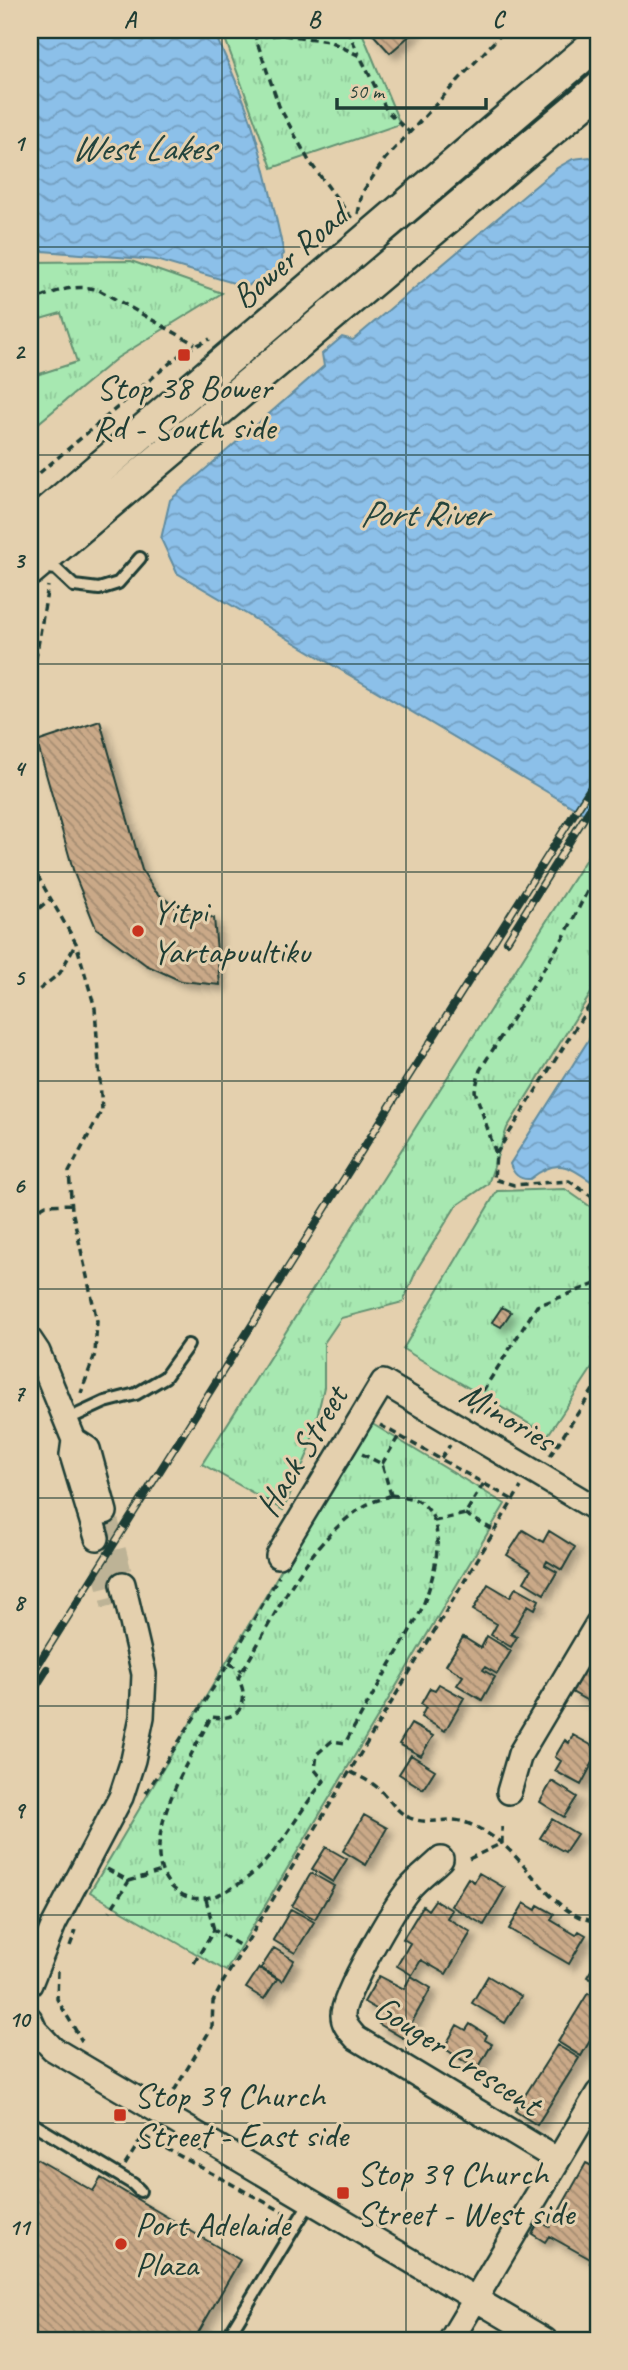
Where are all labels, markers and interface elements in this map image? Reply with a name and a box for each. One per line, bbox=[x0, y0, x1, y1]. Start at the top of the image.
text: A bbox=[124, 5, 138, 34]
text: B bbox=[308, 5, 322, 34]
text: C bbox=[493, 5, 507, 34]
scale bar bbox=[337, 66, 486, 110]
text: 50 m bbox=[348, 78, 386, 104]
water label: West Lakes bbox=[71, 124, 220, 171]
text: 1 bbox=[14, 129, 27, 158]
street label: Bower Road bbox=[222, 190, 361, 319]
text: 2 bbox=[14, 337, 27, 366]
marker: Stop 38 Bower Rd - South side bbox=[176, 347, 192, 363]
place label: Stop 38 Bower Rd - South side bbox=[93, 365, 278, 450]
water label: Port River bbox=[360, 490, 493, 537]
text: 3 bbox=[14, 546, 27, 575]
text: 4 bbox=[14, 754, 27, 783]
place label: Yitpi Yartapuultiku bbox=[152, 889, 312, 974]
marker: Yitpi Yartapuultiku bbox=[130, 923, 146, 939]
text: 5 bbox=[14, 963, 26, 992]
text: 6 bbox=[14, 1171, 27, 1200]
street label: Minories bbox=[452, 1371, 566, 1464]
street label: Hack Street bbox=[245, 1375, 360, 1525]
text: 7 bbox=[14, 1379, 27, 1408]
text: 8 bbox=[14, 1588, 27, 1617]
text: 9 bbox=[14, 1796, 27, 1825]
street label: Gouger Crescent bbox=[366, 1985, 553, 2128]
text: 10 bbox=[9, 2005, 32, 2034]
place label: Stop 39 Church Street - East side bbox=[134, 2073, 351, 2158]
marker: Stop 39 Church Street - East side bbox=[112, 2107, 128, 2123]
place label: Stop 39 Church Street - West side bbox=[357, 2151, 577, 2236]
marker: Stop 39 Church Street - West side bbox=[335, 2185, 351, 2201]
place label: Port Adelaide Plaza bbox=[135, 2202, 292, 2287]
text: 11 bbox=[9, 2213, 32, 2242]
marker: Port Adelaide Plaza bbox=[113, 2236, 129, 2252]

